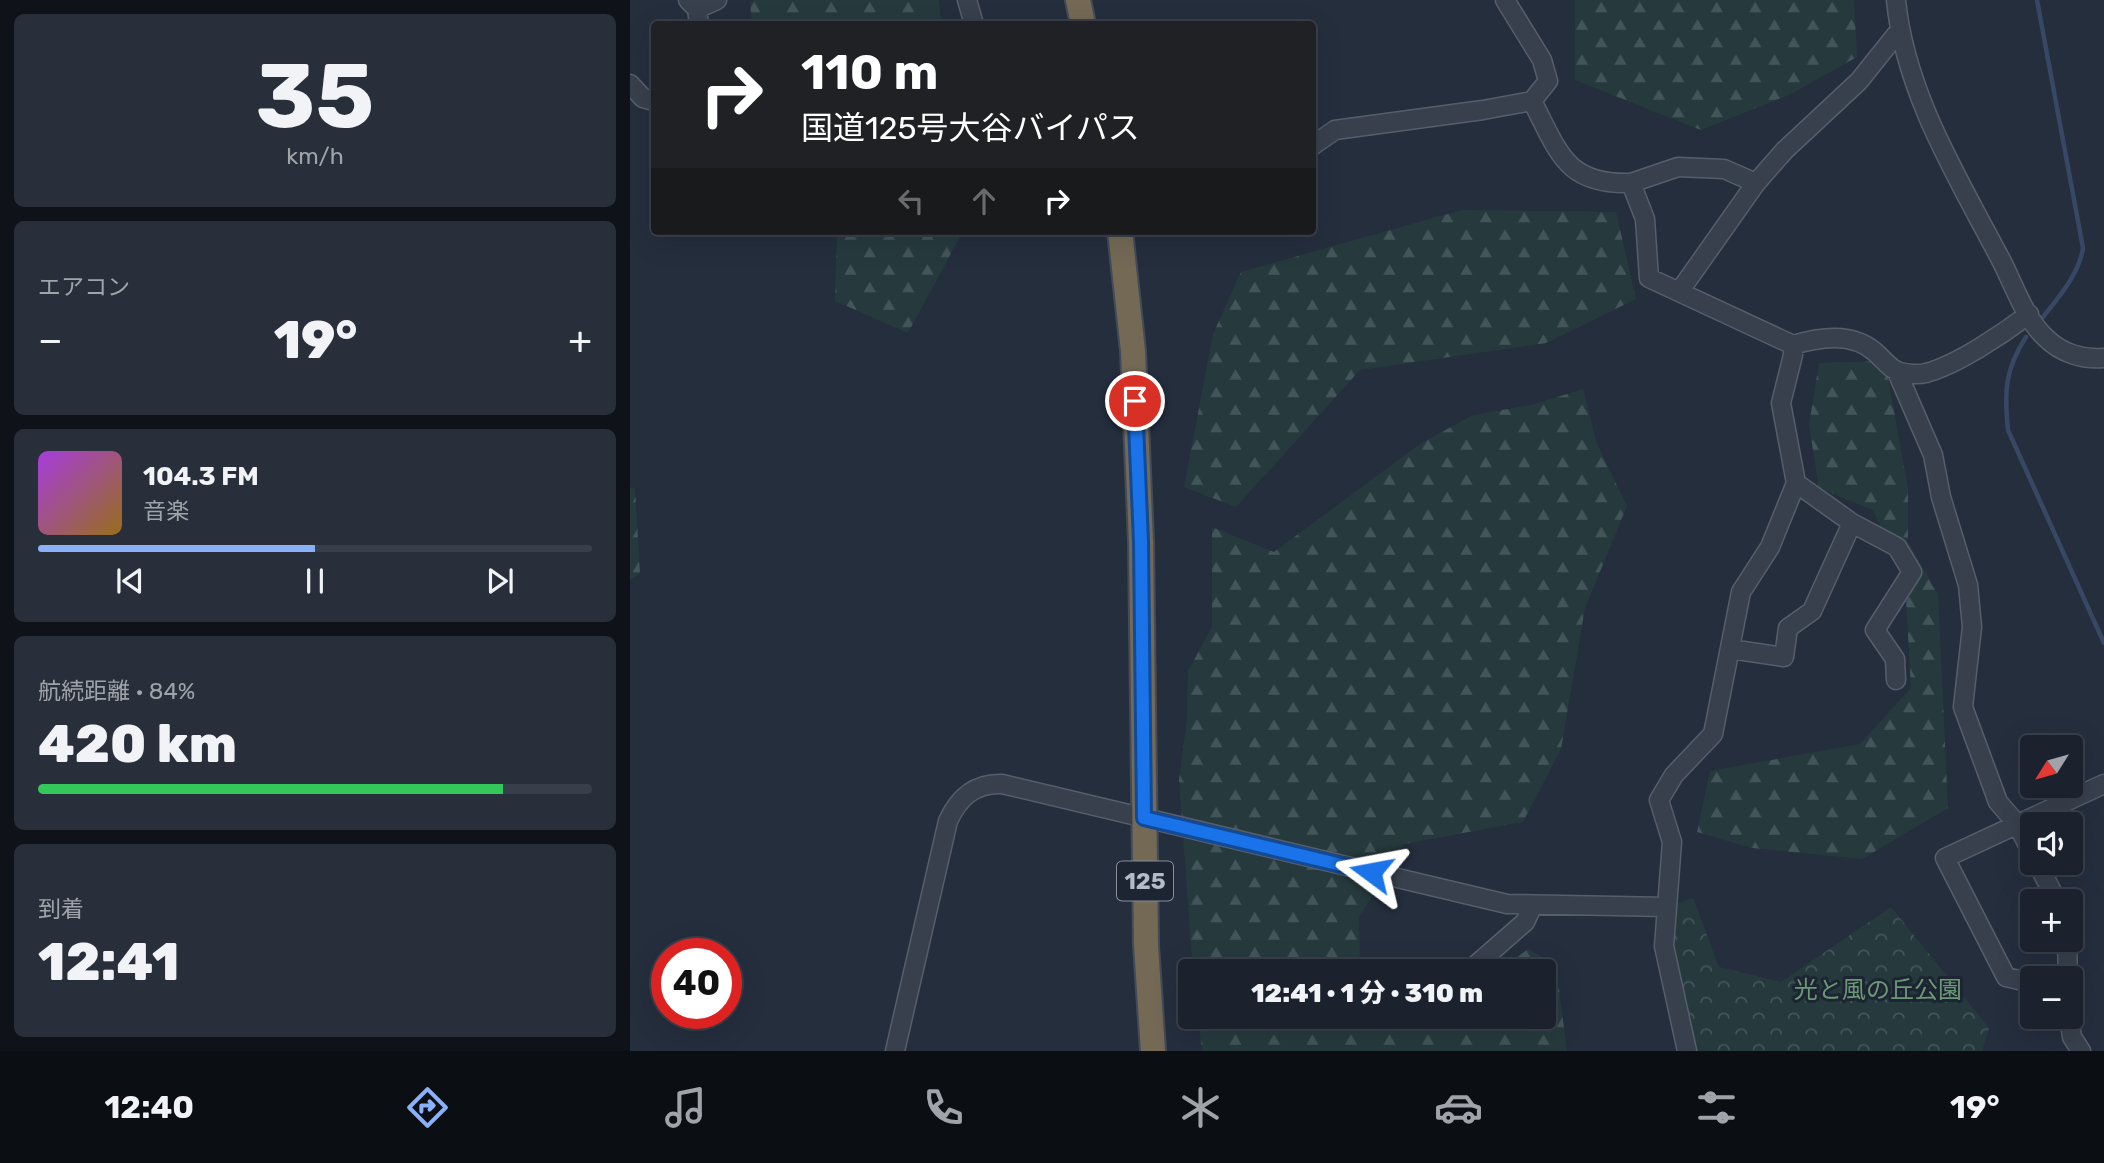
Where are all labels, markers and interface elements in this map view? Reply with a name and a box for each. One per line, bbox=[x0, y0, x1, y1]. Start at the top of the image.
text: 35 bbox=[256, 42, 374, 150]
text: 110 m bbox=[801, 43, 938, 101]
icon: right bbox=[686, 49, 777, 140]
text: 国道125号大谷バイパス bbox=[801, 109, 1140, 147]
text: km/h bbox=[286, 142, 344, 170]
icon: left bbox=[892, 182, 930, 220]
icon: ahead bbox=[965, 182, 1003, 220]
icon: right bbox=[1038, 182, 1076, 220]
text: エアコン bbox=[38, 273, 130, 301]
text: 19° bbox=[274, 309, 357, 371]
text: − bbox=[38, 317, 63, 363]
text: + bbox=[568, 317, 592, 363]
pin bbox=[1105, 371, 1165, 431]
icon: arrive bbox=[1116, 382, 1154, 420]
text: 104.3 FM bbox=[143, 461, 259, 492]
text: 音楽 bbox=[143, 497, 189, 525]
icon: previous bbox=[111, 562, 149, 600]
icon: pause bbox=[296, 562, 334, 600]
icon: next bbox=[481, 562, 519, 600]
text: 航続距離 · 84% bbox=[38, 677, 195, 705]
text: 420 km bbox=[38, 713, 237, 775]
north arrow bbox=[2020, 735, 2082, 798]
map controls bbox=[2020, 735, 2083, 1029]
button: sound bbox=[2020, 812, 2083, 875]
position arrow bbox=[1334, 835, 1408, 909]
road number: 125 bbox=[1117, 862, 1173, 900]
button: + bbox=[2020, 889, 2083, 952]
text: 到着 bbox=[38, 895, 84, 923]
text: 12:41 bbox=[38, 931, 179, 993]
speed limit sign: 40 bbox=[651, 938, 742, 1029]
button: − bbox=[2020, 966, 2083, 1029]
park label: 光と風の丘公園 bbox=[1794, 976, 1962, 1004]
text: 12:41 · 1 分 · 310 m bbox=[1251, 978, 1483, 1009]
icon: directions bbox=[403, 1083, 452, 1132]
icon: music bbox=[661, 1083, 710, 1132]
icon: phone bbox=[919, 1083, 968, 1132]
icon: climate bbox=[1176, 1083, 1225, 1132]
icon: car bbox=[1434, 1083, 1483, 1132]
icon: filters bbox=[1692, 1083, 1741, 1132]
text: 12:40 bbox=[104, 1088, 194, 1126]
text: 19° bbox=[1950, 1088, 2000, 1126]

